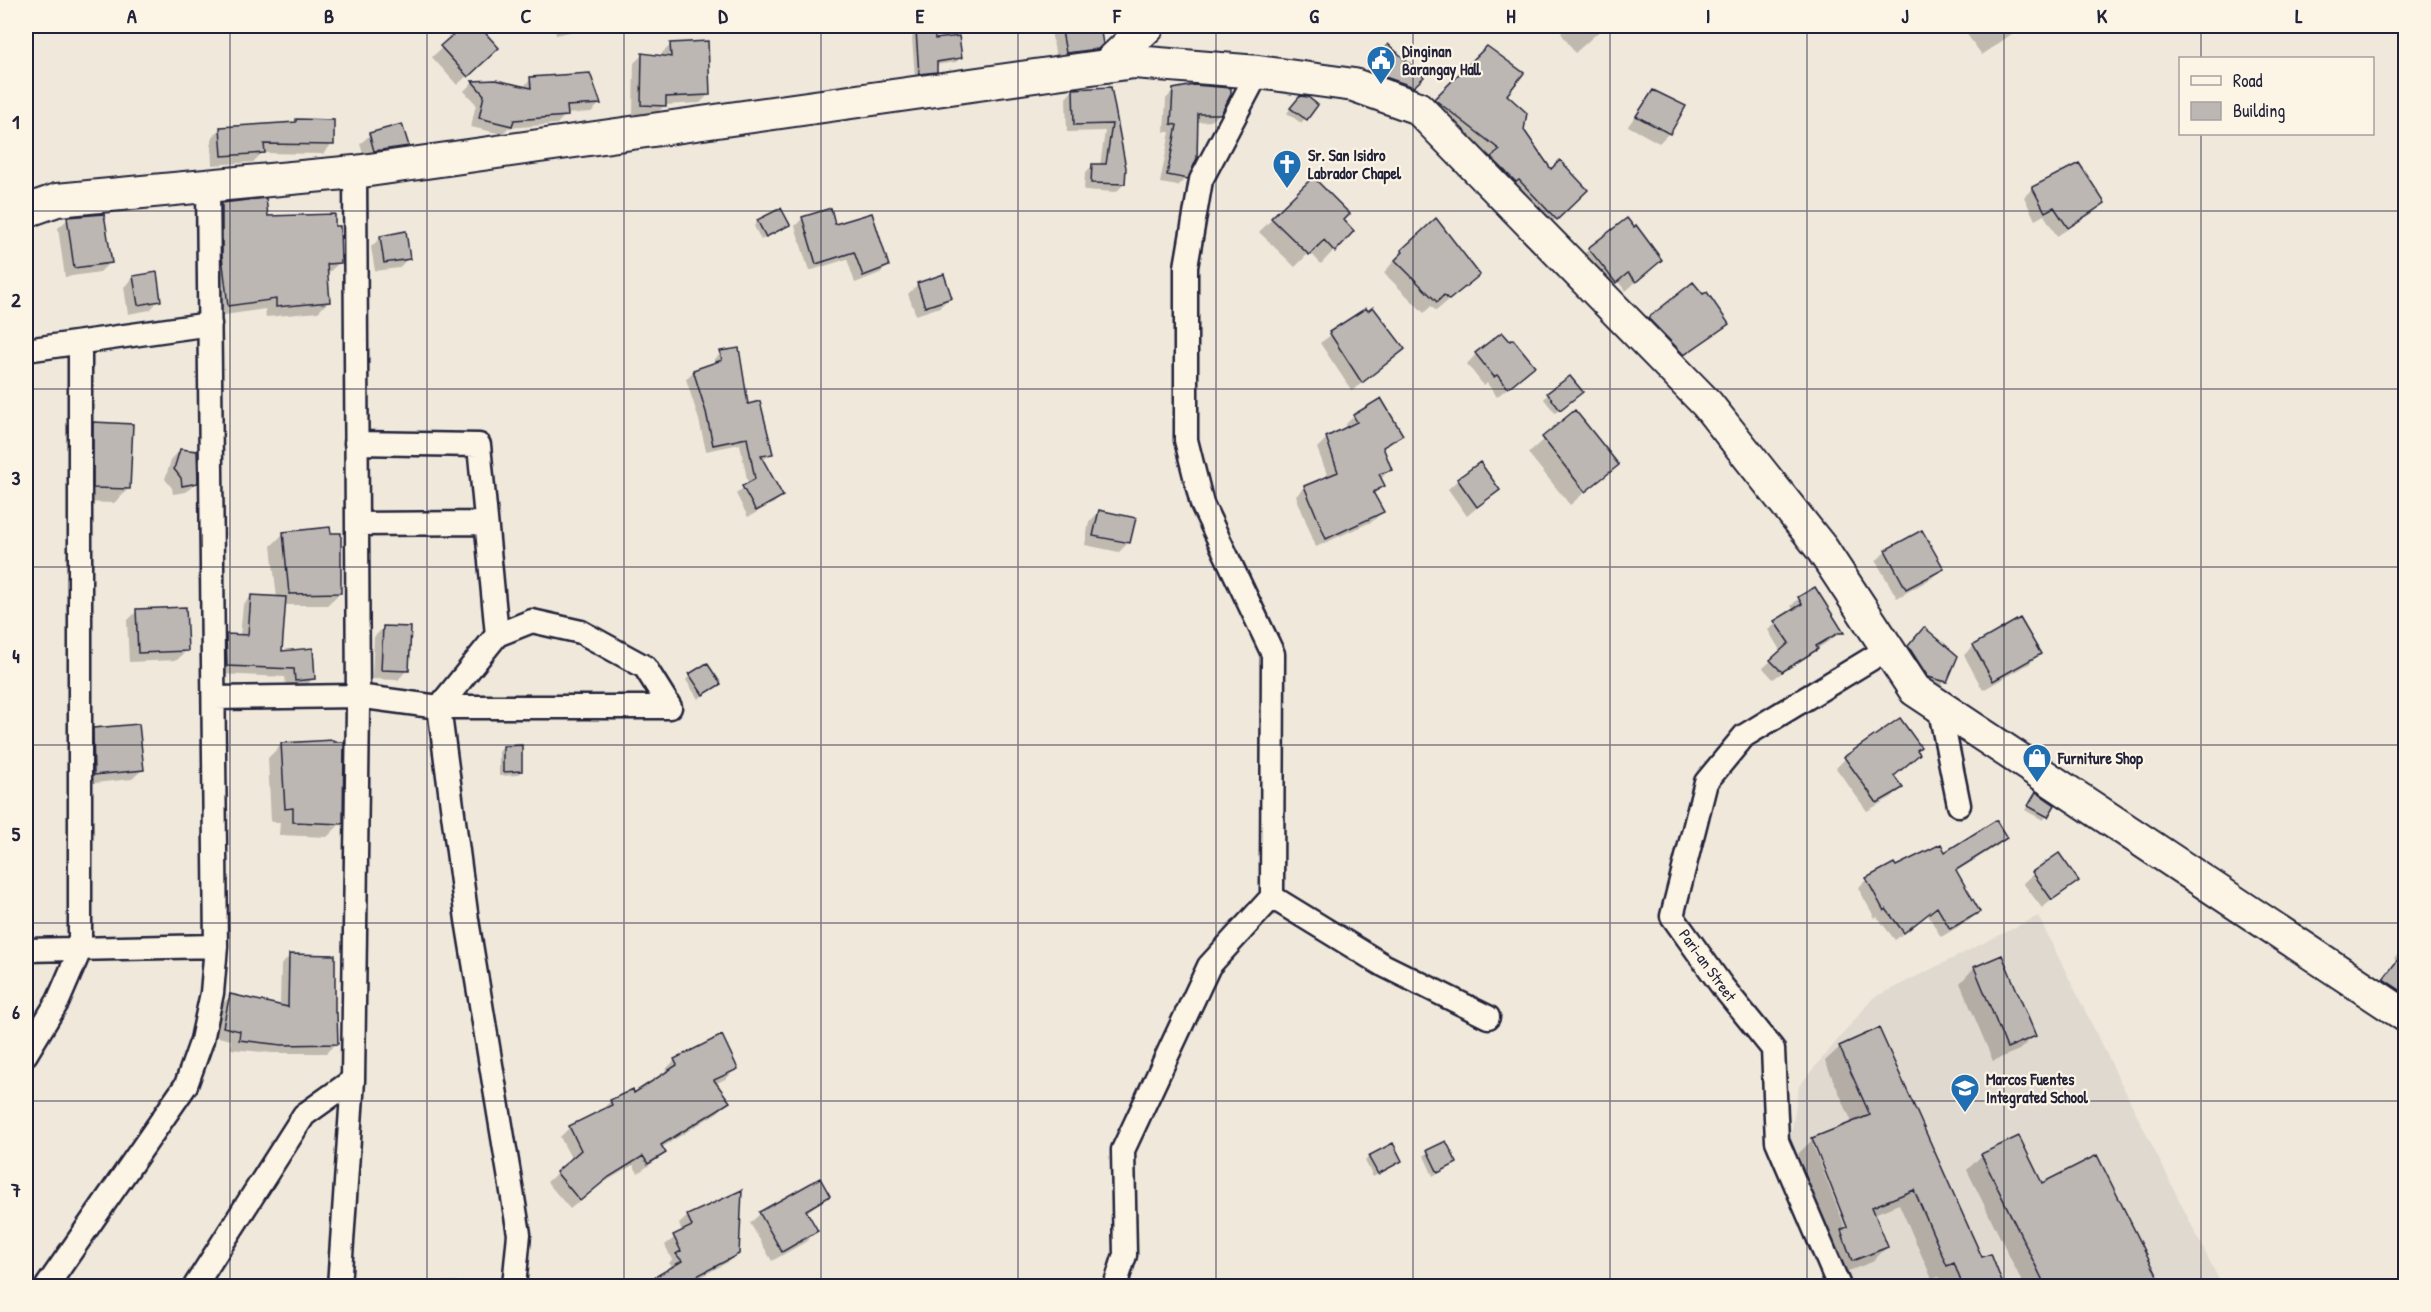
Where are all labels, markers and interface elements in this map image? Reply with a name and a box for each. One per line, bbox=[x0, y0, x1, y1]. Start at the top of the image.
text: A bbox=[127, 2, 137, 29]
text: B bbox=[324, 2, 334, 29]
text: C bbox=[521, 2, 532, 29]
text: D bbox=[718, 2, 728, 29]
text: E bbox=[916, 2, 925, 29]
text: F bbox=[1112, 2, 1122, 29]
text: G bbox=[1309, 2, 1319, 29]
text: H bbox=[1506, 2, 1516, 29]
text: I bbox=[1706, 2, 1710, 29]
text: J bbox=[1901, 2, 1909, 29]
text: K bbox=[2097, 2, 2108, 29]
text: L bbox=[2295, 2, 2303, 29]
place label: Dinginan Barangay Hall bbox=[1402, 40, 1482, 81]
public building icon: Dinginan Barangay Hall bbox=[1365, 44, 1397, 86]
legend bbox=[2179, 57, 2374, 135]
text: Road bbox=[2233, 68, 2263, 93]
text: Building bbox=[2233, 98, 2285, 123]
text: 1 bbox=[12, 108, 20, 135]
place label: Sr. San Isidro Labrador Chapel bbox=[1308, 144, 1402, 185]
church icon: Sr. San Isidro Labrador Chapel bbox=[1271, 148, 1303, 190]
text: 2 bbox=[11, 286, 21, 313]
text: 3 bbox=[12, 464, 21, 491]
text: 4 bbox=[12, 642, 20, 669]
shop icon: Furniture Shop bbox=[2021, 742, 2053, 784]
place label: Furniture Shop bbox=[2057, 747, 2143, 770]
text: 5 bbox=[12, 820, 21, 847]
street label: Pari-an Street bbox=[1674, 924, 1742, 1006]
text: 6 bbox=[12, 998, 20, 1025]
place label: Marcos Fuentes Integrated School bbox=[1986, 1068, 2088, 1109]
school or university icon: Marcos Fuentes Integrated School bbox=[1949, 1072, 1981, 1114]
text: 7 bbox=[10, 1176, 21, 1203]

